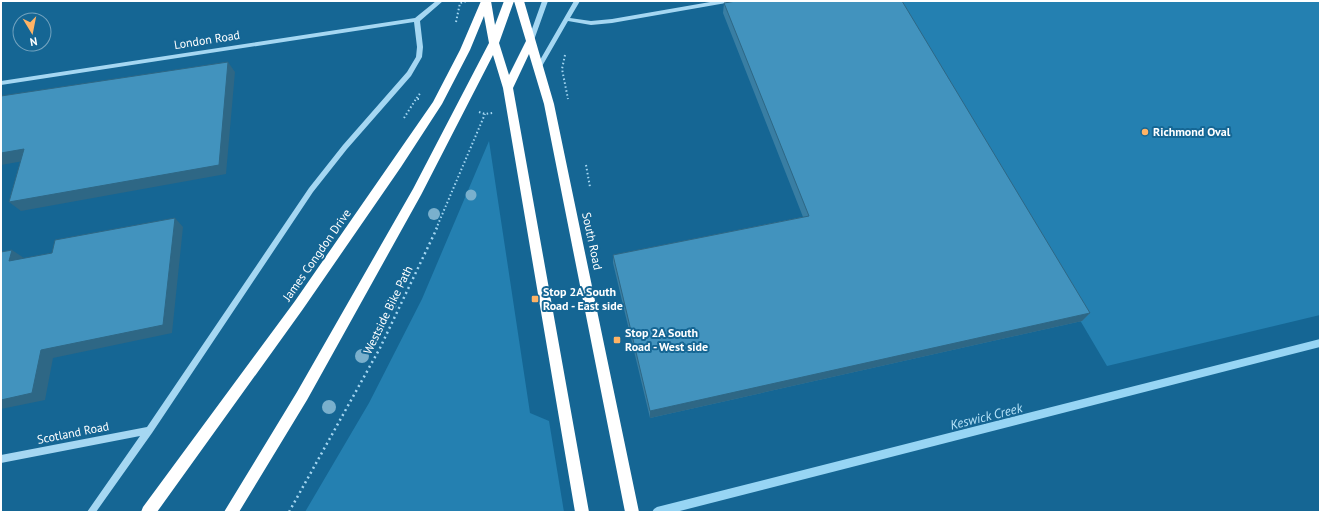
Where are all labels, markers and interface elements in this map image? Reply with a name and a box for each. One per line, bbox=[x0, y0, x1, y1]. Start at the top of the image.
north arrow bbox=[12, 12, 52, 52]
street label: London Road bbox=[173, 27, 241, 52]
text: N bbox=[29, 34, 39, 49]
place label: Richmond Oval bbox=[1153, 124, 1231, 139]
marker: Richmond Oval bbox=[1140, 127, 1150, 137]
street label: James Congdon Drive bbox=[279, 206, 354, 304]
street label: South Road bbox=[579, 211, 606, 271]
street label: Westside Bike Path bbox=[360, 263, 415, 357]
place label: Stop 2A South Road - East side bbox=[543, 284, 623, 313]
marker: Stop 2A South Road - East side bbox=[530, 294, 540, 304]
place label: Stop 2A South Road - West side bbox=[625, 325, 708, 354]
marker: Stop 2A South Road - West side bbox=[612, 335, 622, 345]
water label: Keswick Creek bbox=[948, 399, 1025, 434]
street label: Scotland Road bbox=[36, 418, 110, 447]

